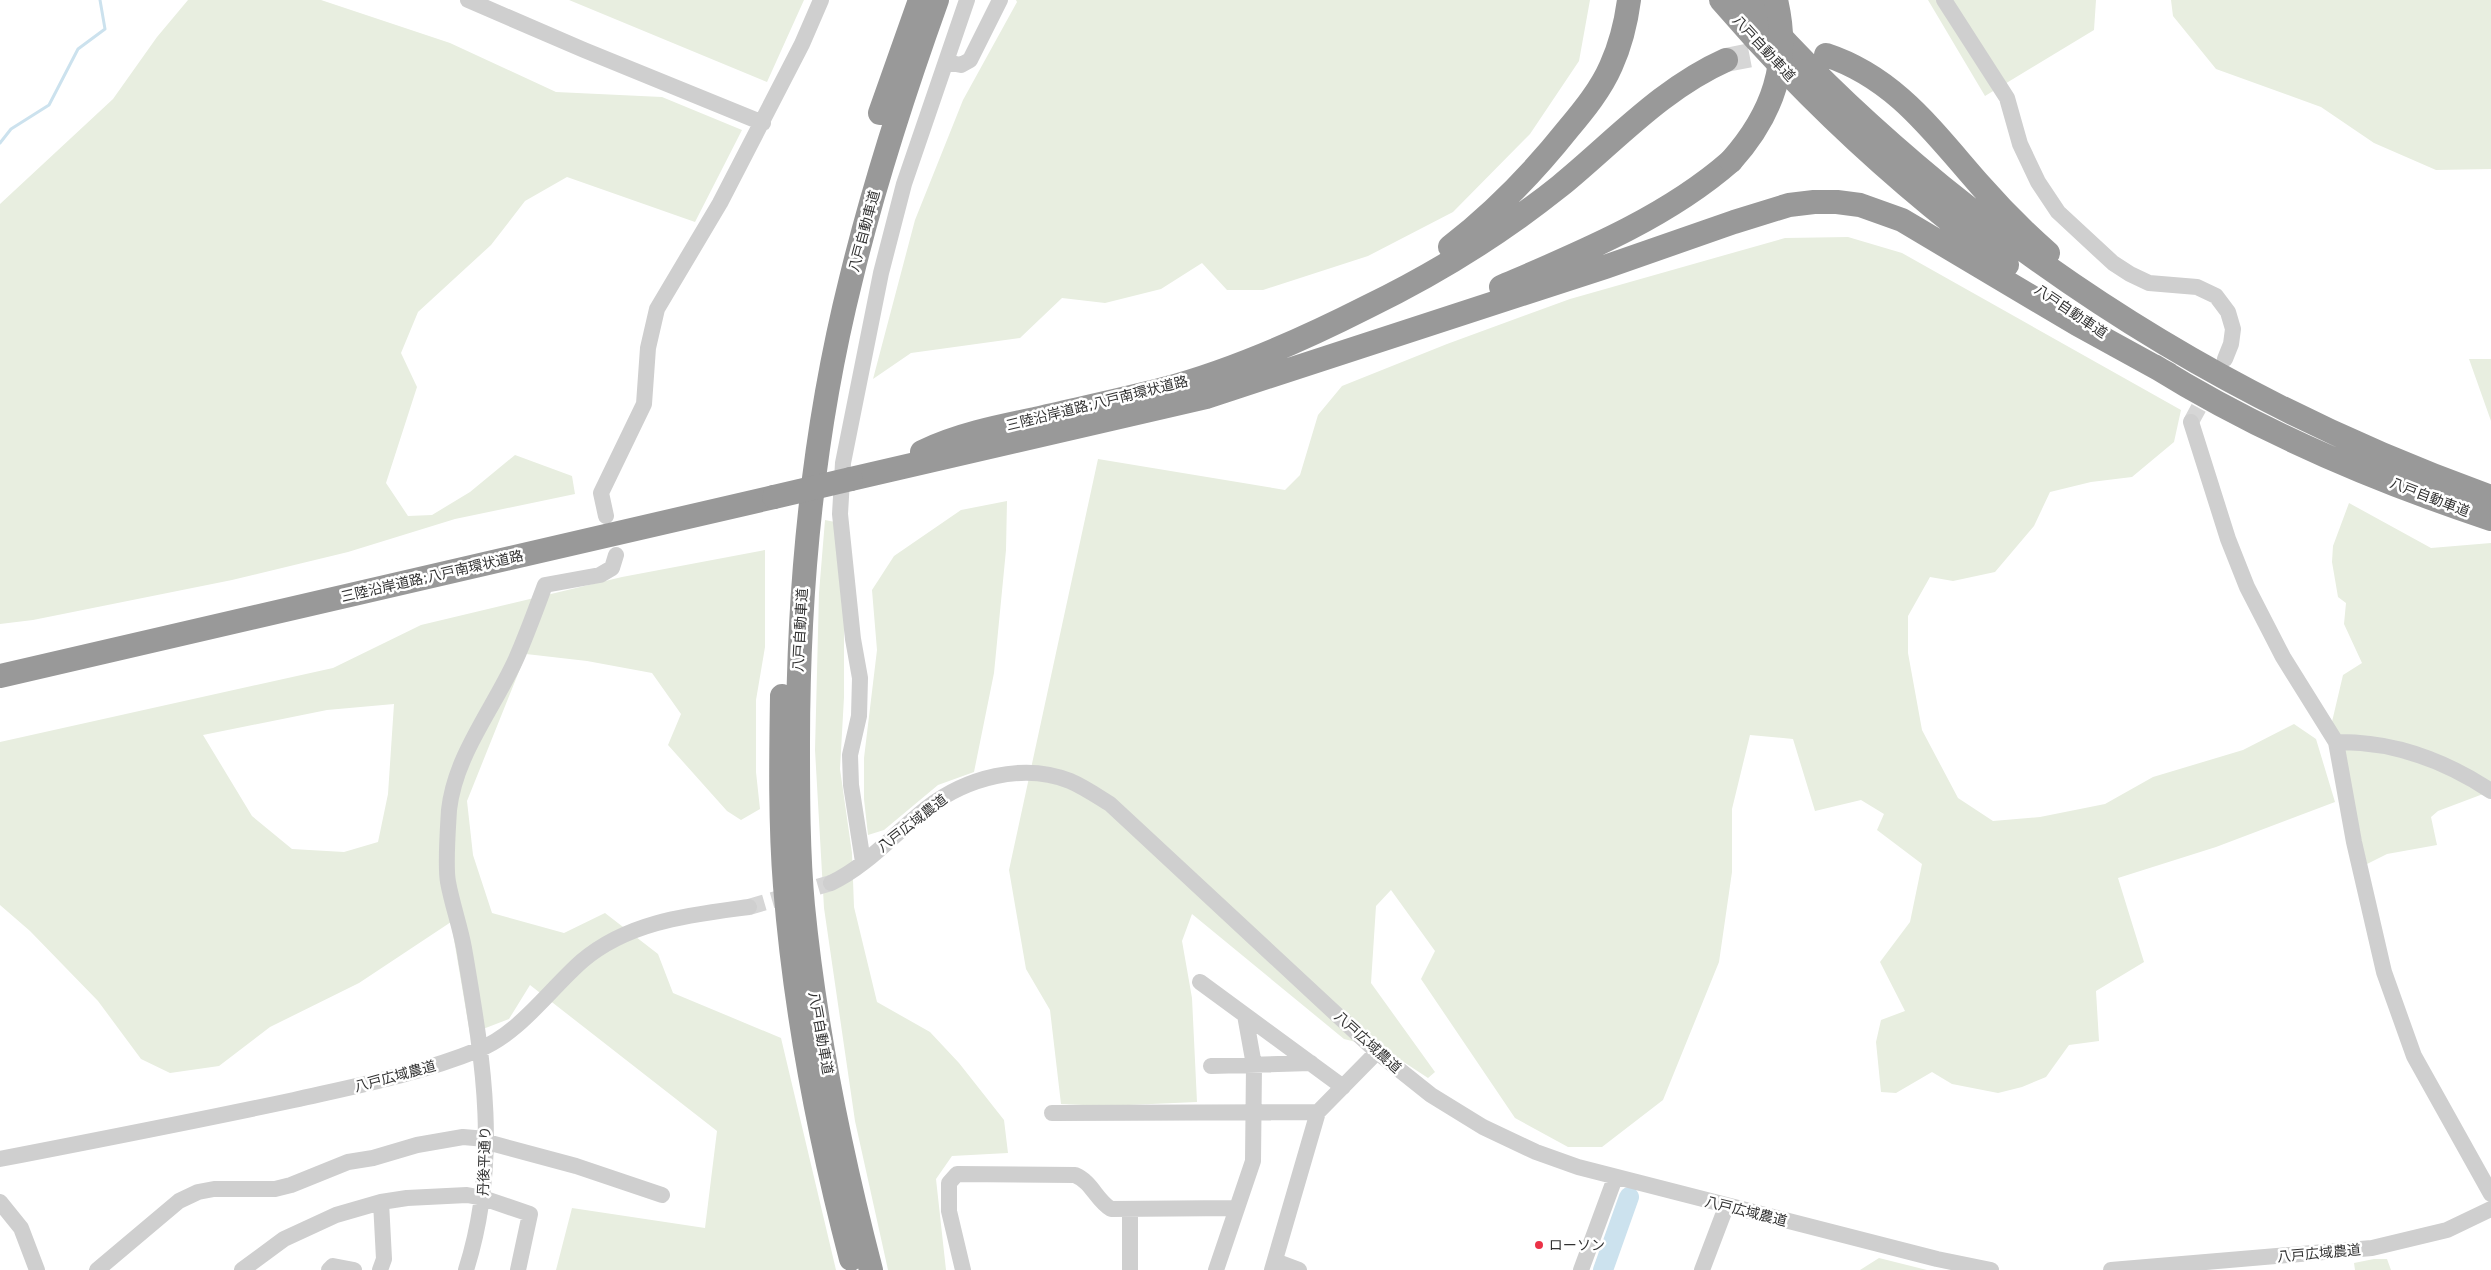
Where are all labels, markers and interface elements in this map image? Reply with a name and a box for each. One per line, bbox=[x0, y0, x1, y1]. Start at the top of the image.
street label: 八戸自動車道 bbox=[1730, 12, 1798, 84]
street label: 八戸自動車道 bbox=[845, 188, 883, 274]
street label: 八戸自動車道 bbox=[2032, 281, 2110, 341]
street label: 三陸沿岸道路;八戸南環状道路 bbox=[1004, 373, 1190, 433]
street label: 八戸自動車道 bbox=[2388, 474, 2472, 520]
street label: 三陸沿岸道路;八戸南環状道路 bbox=[339, 547, 525, 605]
street label: 八戸自動車道 bbox=[790, 588, 810, 672]
street label: 八戸広域農道 bbox=[874, 791, 950, 855]
street label: 八戸自動車道 bbox=[806, 990, 836, 1076]
street label: 八戸広域農道 bbox=[1331, 1008, 1405, 1076]
street label: 八戸広域農道 bbox=[352, 1057, 438, 1095]
street label: 丹後平通り bbox=[475, 1126, 493, 1196]
street label: 八戸広域農道 bbox=[1703, 1193, 1789, 1229]
place label: ローソン bbox=[1549, 1237, 1605, 1253]
marker: ローソン bbox=[1533, 1239, 1545, 1251]
street label: 八戸広域農道 bbox=[2276, 1241, 2362, 1265]

